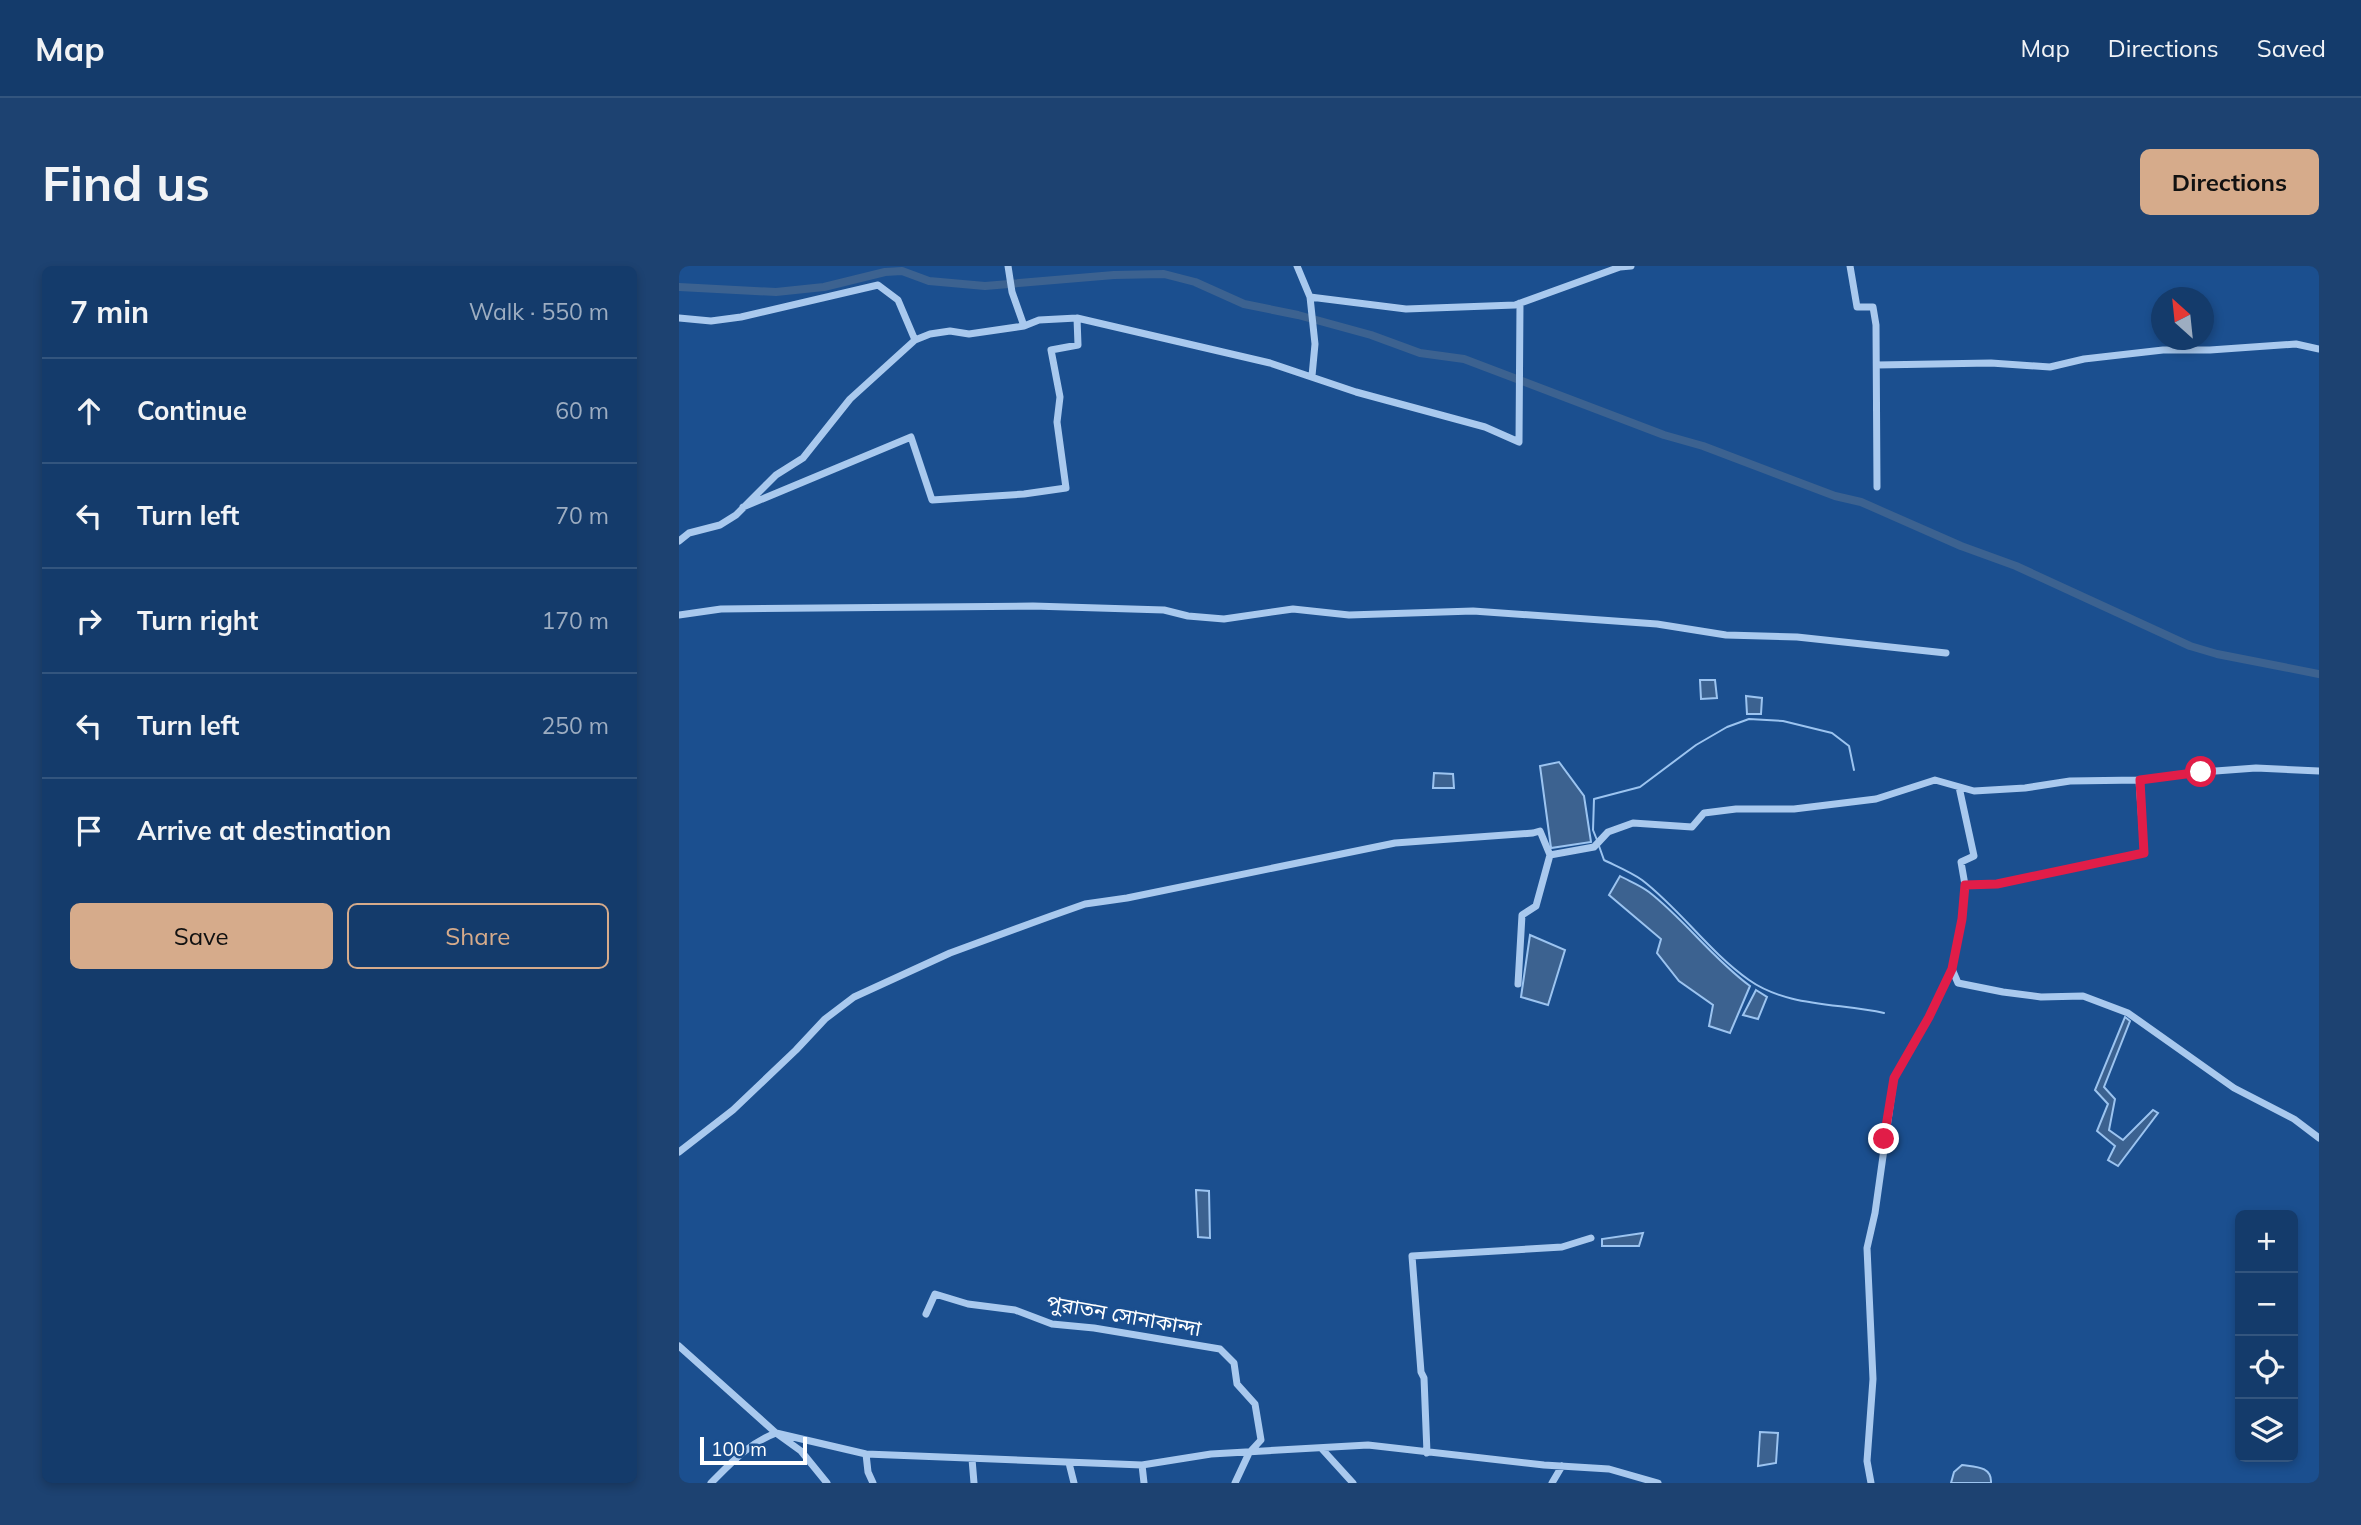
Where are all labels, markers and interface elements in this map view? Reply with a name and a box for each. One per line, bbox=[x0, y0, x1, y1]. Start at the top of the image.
text: Map bbox=[35, 28, 105, 69]
text: Map bbox=[2020, 33, 2070, 63]
text: Directions bbox=[2108, 33, 2219, 63]
text: Saved bbox=[2257, 33, 2326, 63]
button: Directions bbox=[2140, 149, 2319, 215]
text: Find us bbox=[42, 152, 210, 213]
north arrow bbox=[2151, 287, 2214, 350]
text: 7 min bbox=[70, 293, 149, 331]
text: Walk · 550 m bbox=[469, 297, 609, 326]
icon: ahead bbox=[70, 392, 108, 430]
text: Continue bbox=[137, 394, 247, 427]
text: 60 m bbox=[555, 396, 609, 425]
icon: left bbox=[70, 497, 108, 535]
text: Turn left bbox=[137, 499, 239, 532]
text: 70 m bbox=[555, 501, 609, 530]
icon: right bbox=[70, 602, 108, 640]
text: Turn right bbox=[137, 604, 258, 637]
text: 170 m bbox=[541, 606, 609, 635]
icon: left bbox=[70, 707, 108, 745]
text: Turn left bbox=[137, 709, 239, 742]
text: 250 m bbox=[541, 711, 609, 740]
route start bbox=[2185, 756, 2216, 787]
icon: arrive bbox=[70, 812, 108, 850]
text: Arrive at destination bbox=[137, 814, 392, 847]
button: Save bbox=[70, 903, 333, 969]
button: Share bbox=[347, 903, 609, 969]
route end bbox=[1868, 1123, 1899, 1154]
map controls bbox=[2235, 1210, 2298, 1462]
button: + bbox=[2235, 1210, 2298, 1273]
button: − bbox=[2235, 1273, 2298, 1336]
street label: পুরাতন সোনাকান্দা bbox=[1045, 1289, 1204, 1341]
button: locate bbox=[2235, 1336, 2298, 1399]
button: layers bbox=[2235, 1399, 2298, 1462]
scale bar bbox=[700, 1434, 807, 1466]
text: 100 m bbox=[711, 1437, 767, 1461]

